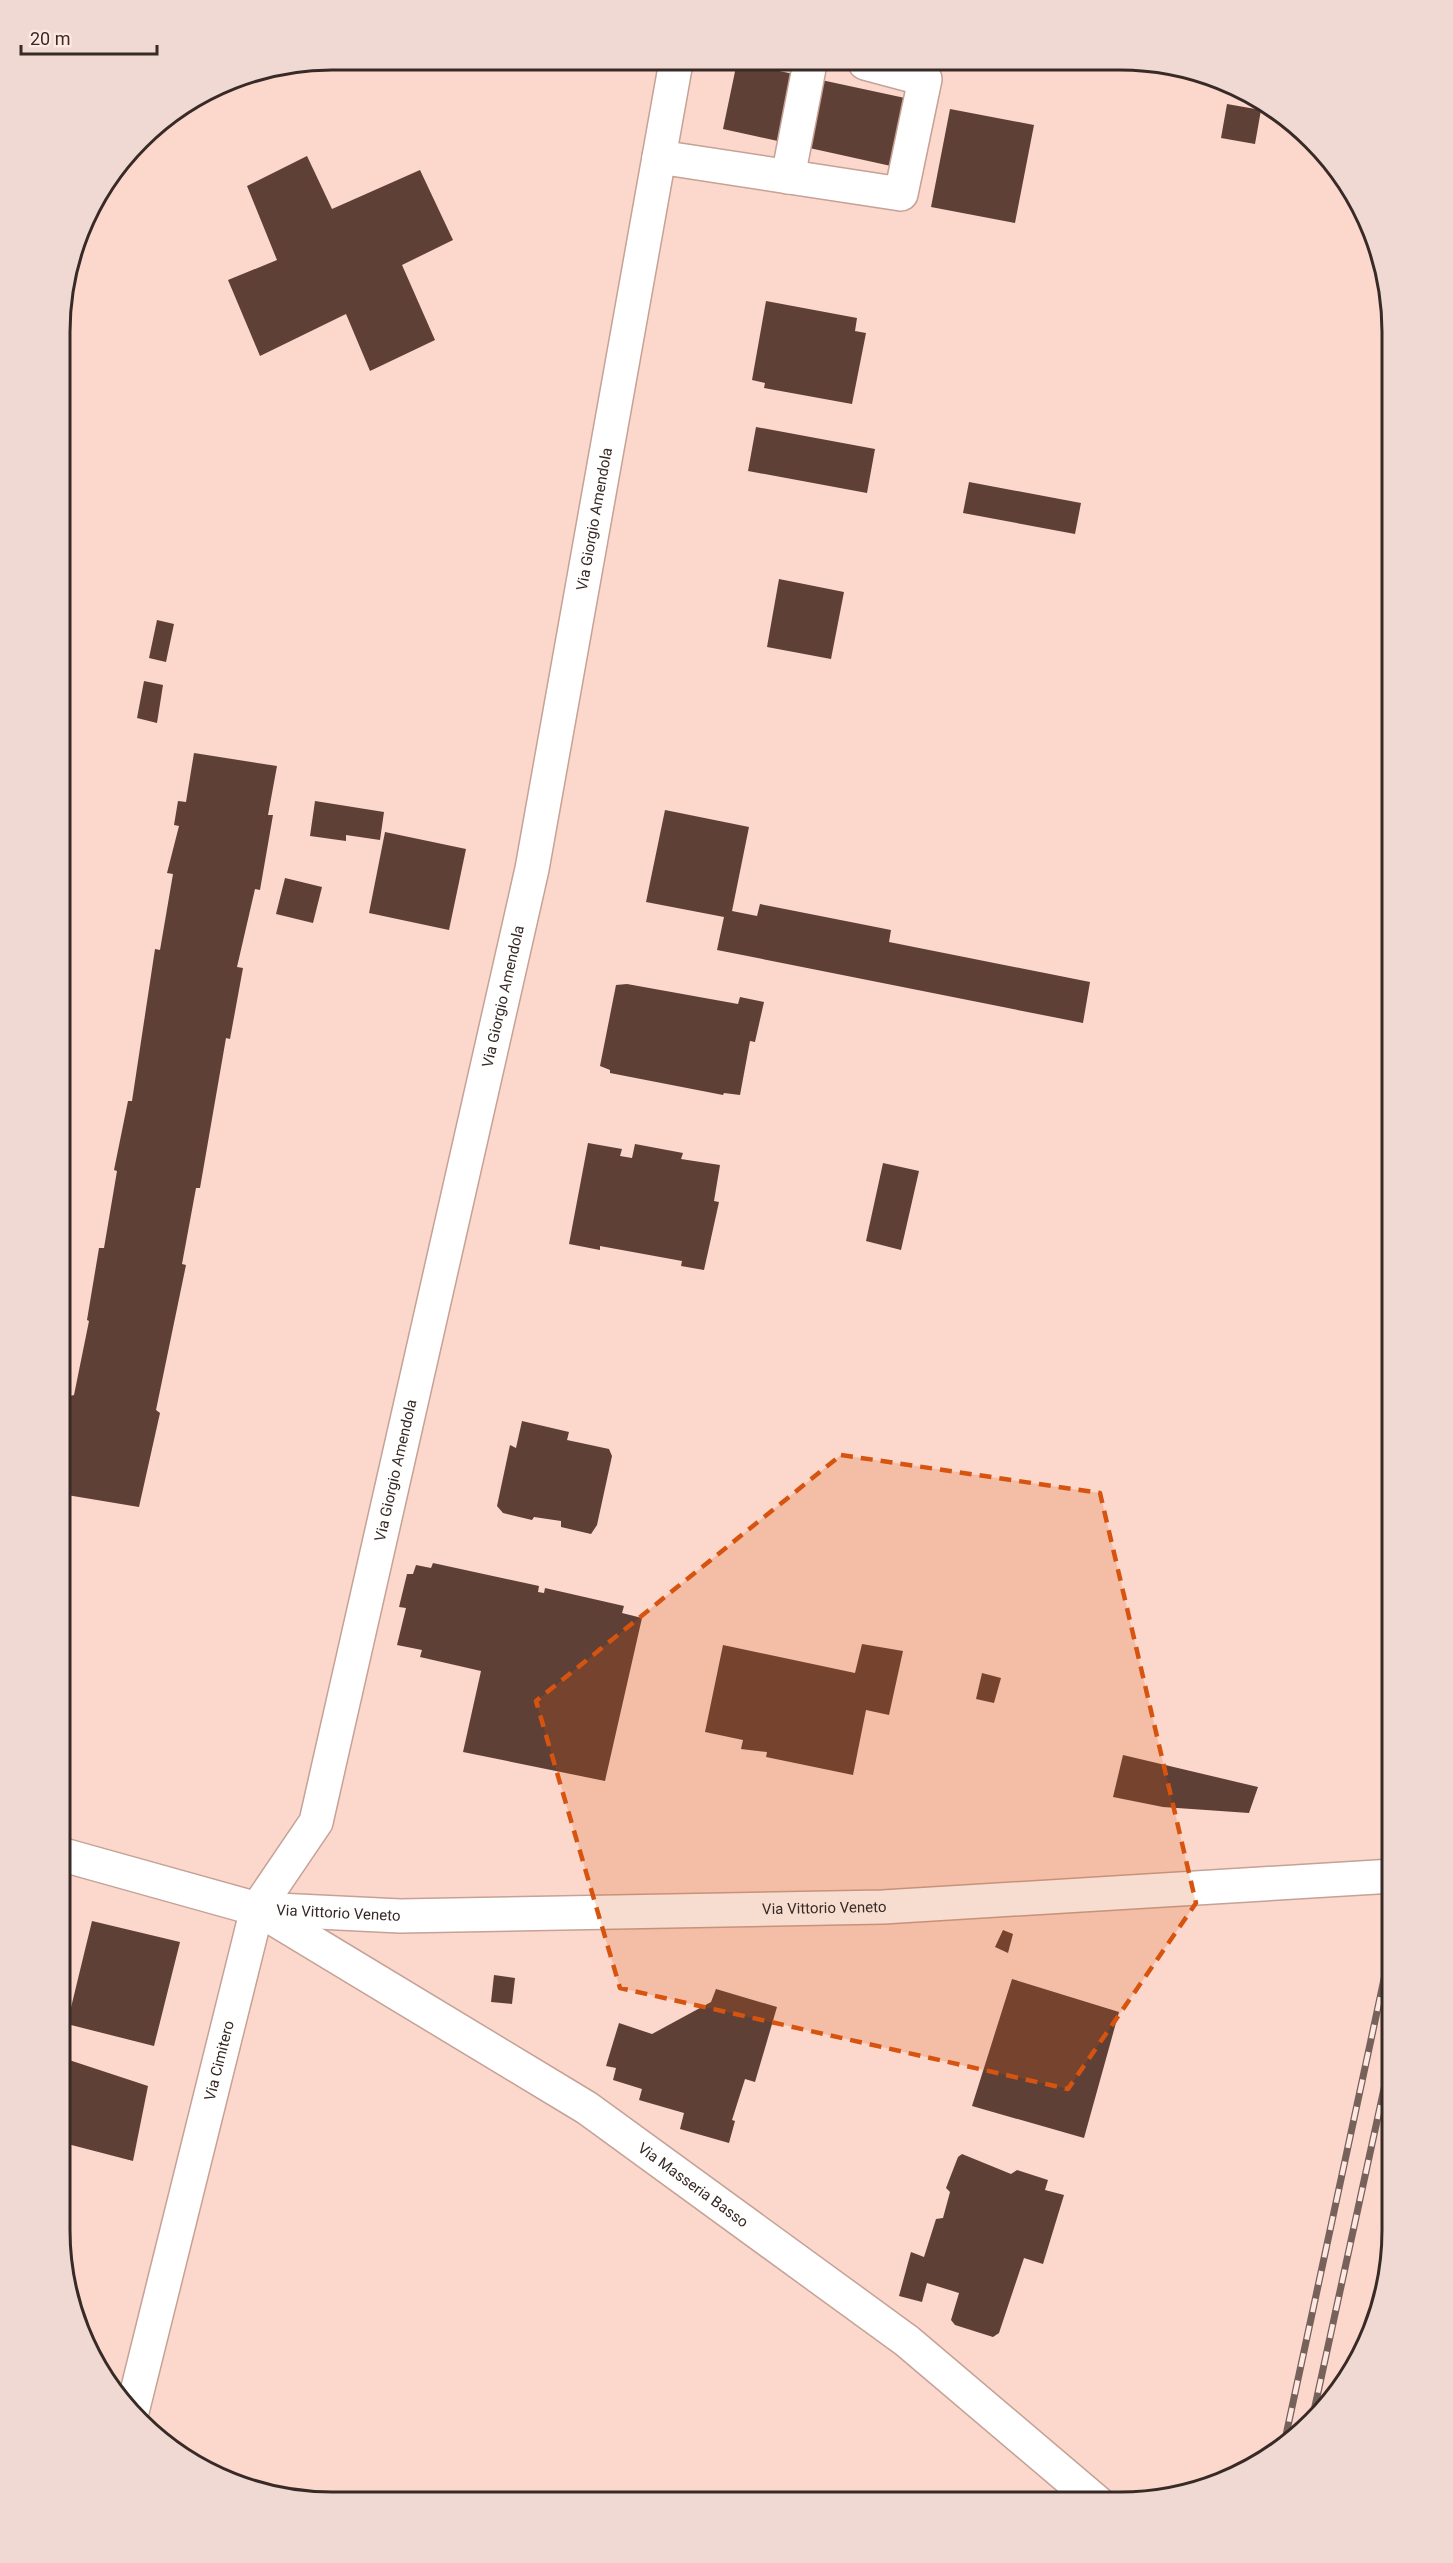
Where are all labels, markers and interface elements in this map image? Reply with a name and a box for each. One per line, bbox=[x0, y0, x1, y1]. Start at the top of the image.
scale bar bbox=[21, 18, 158, 56]
text: 20 m bbox=[30, 28, 70, 49]
street label: Via Giorgio Amendola bbox=[573, 446, 616, 592]
street label: Via Giorgio Amendola bbox=[478, 924, 528, 1069]
street label: Via Giorgio Amendola bbox=[371, 1398, 421, 1543]
street label: Via Vittorio Veneto bbox=[762, 1898, 887, 1918]
street label: Via Vittorio Veneto bbox=[276, 1901, 401, 1925]
street label: Via Cimitero bbox=[201, 2019, 238, 2103]
street label: Via Masseria Basso bbox=[634, 2139, 752, 2231]

